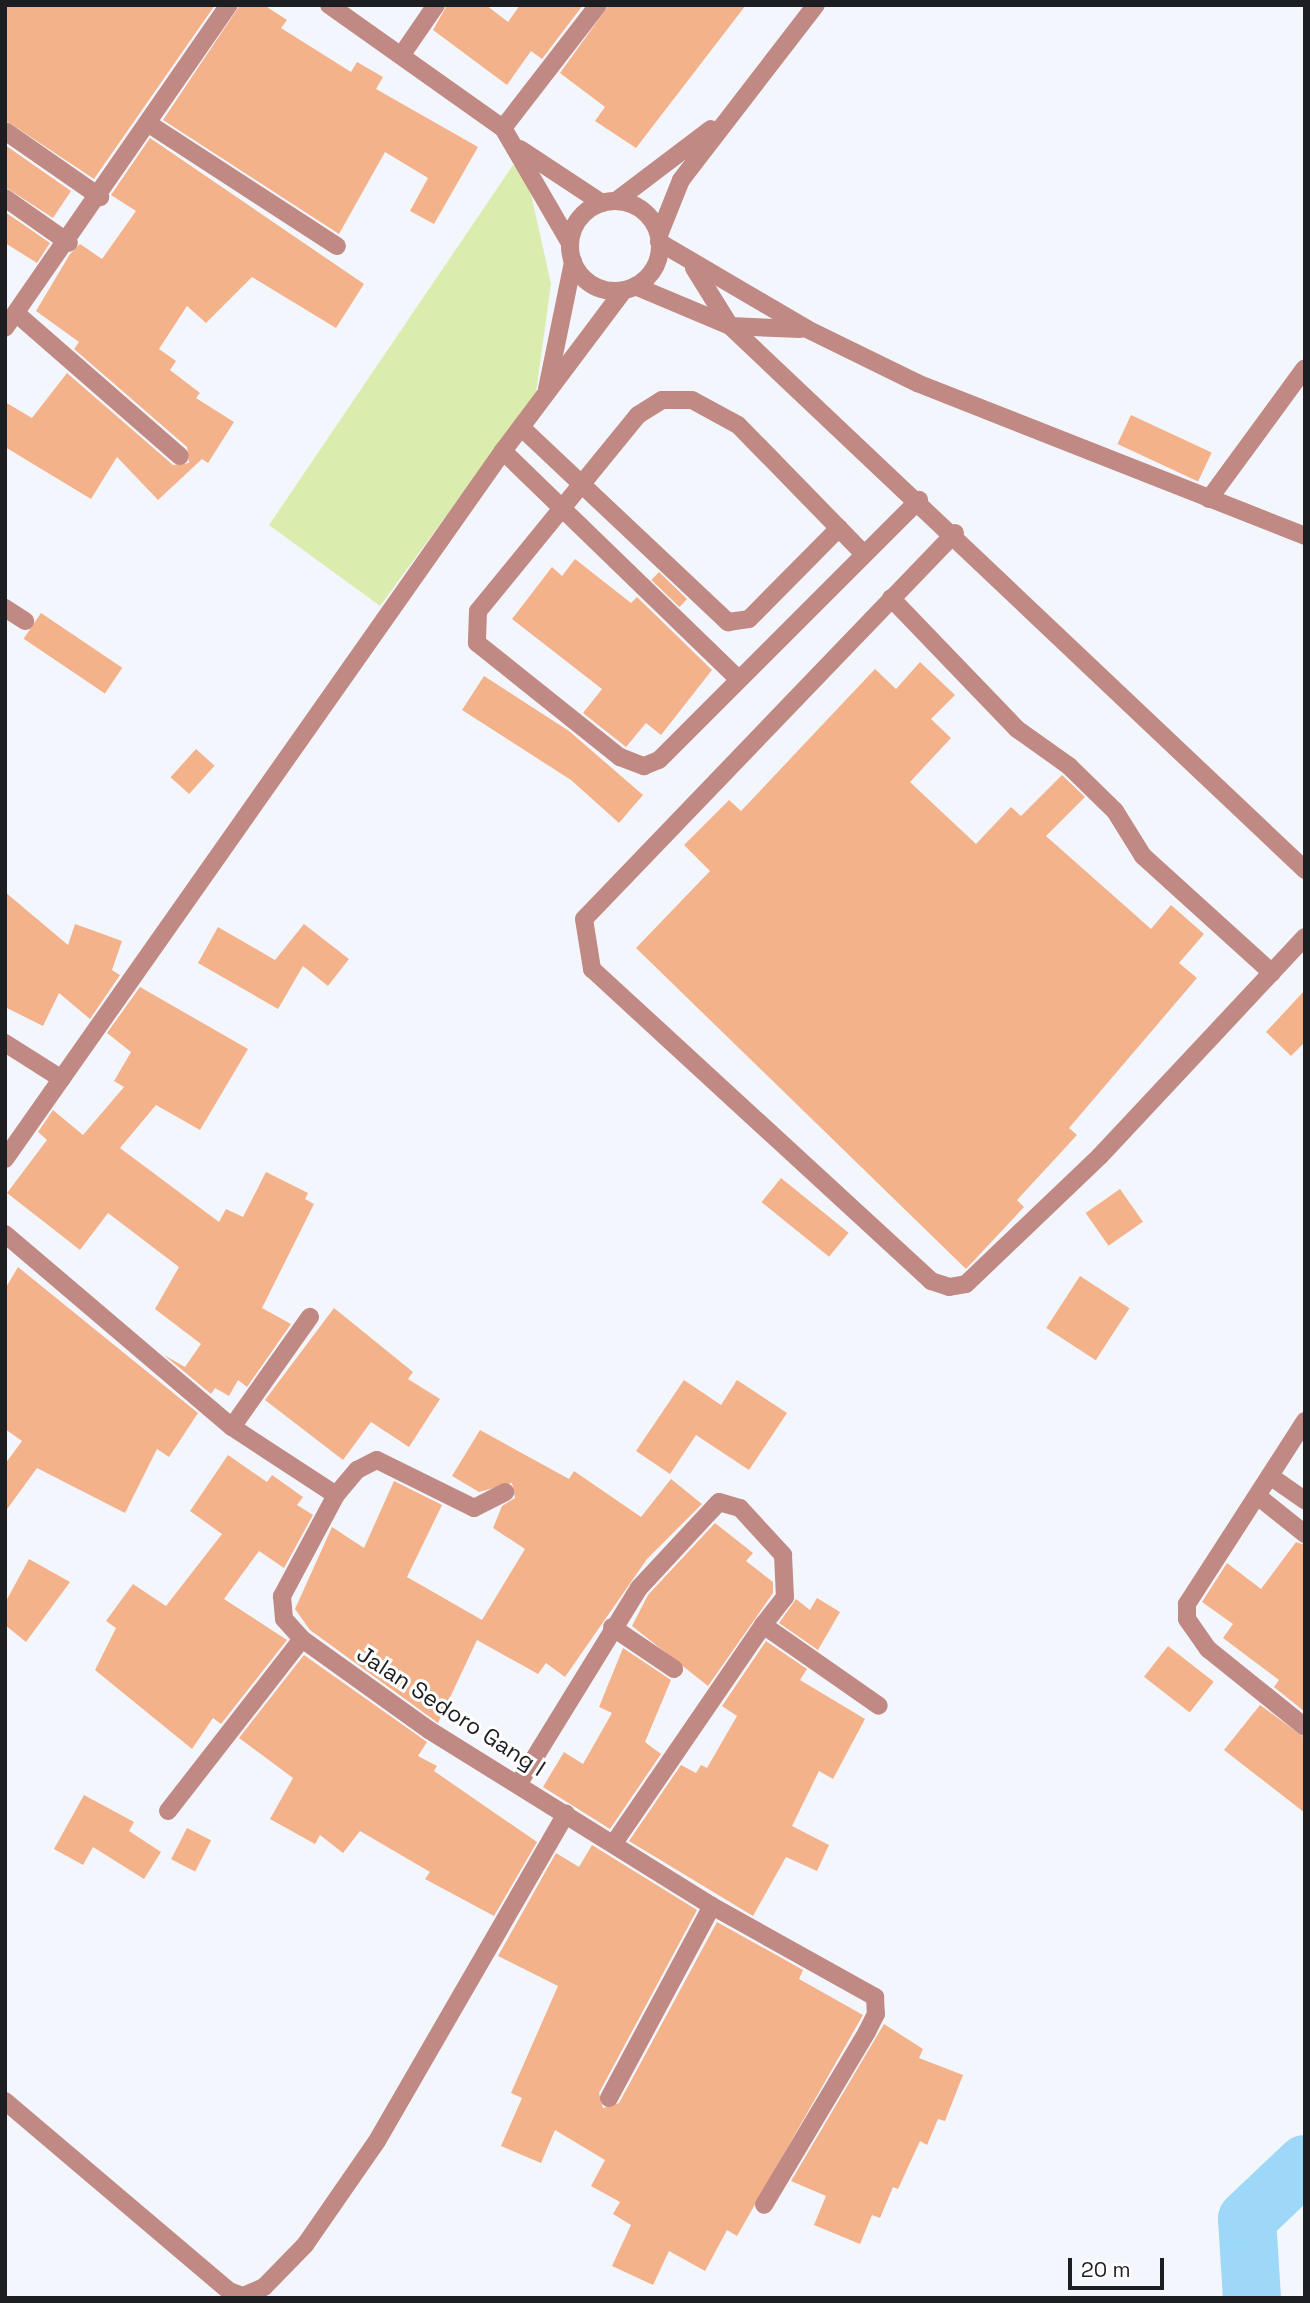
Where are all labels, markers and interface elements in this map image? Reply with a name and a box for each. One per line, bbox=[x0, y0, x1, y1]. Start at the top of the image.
street label: Jalan Sedoro Gang I bbox=[352, 1640, 550, 1782]
scale bar bbox=[1072, 2244, 1168, 2288]
text: 20 m bbox=[1081, 2256, 1131, 2283]

